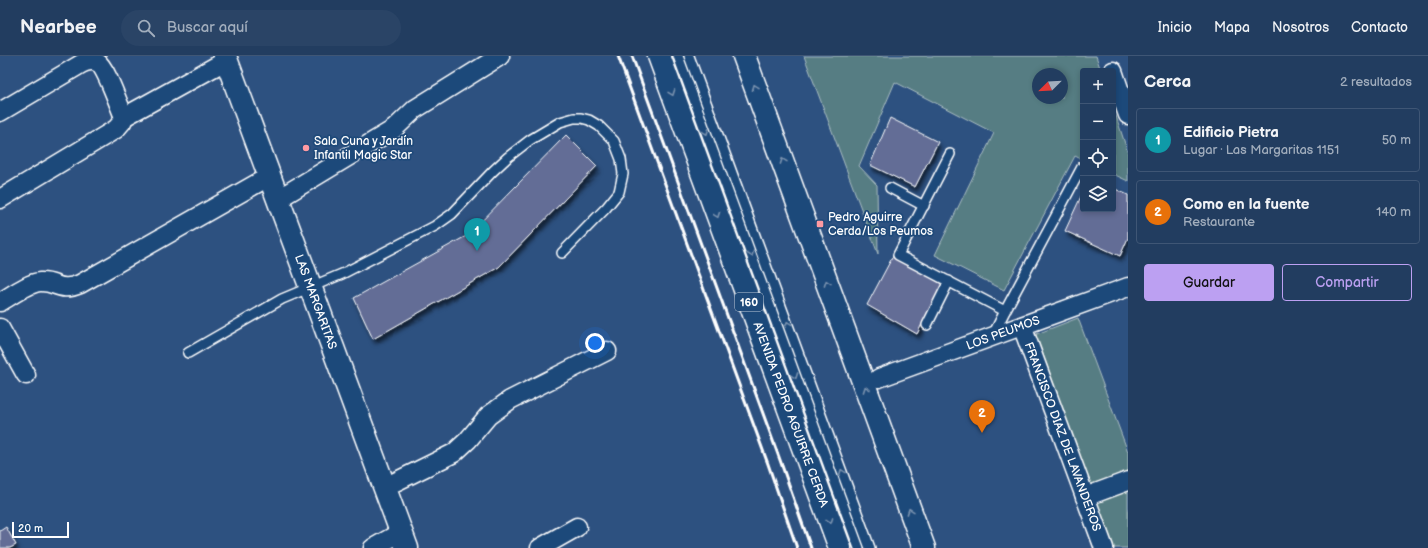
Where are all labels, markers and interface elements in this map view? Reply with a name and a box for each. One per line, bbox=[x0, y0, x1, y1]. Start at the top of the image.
search box bbox=[121, 10, 401, 46]
text: Nearbee bbox=[20, 16, 97, 39]
icon: search bbox=[135, 17, 157, 39]
text: Buscar aquí bbox=[167, 18, 248, 37]
text: Inicio bbox=[1158, 19, 1192, 36]
text: Mapa bbox=[1214, 19, 1250, 36]
text: Nosotros bbox=[1272, 19, 1329, 36]
text: Contacto bbox=[1351, 19, 1408, 36]
north arrow bbox=[1032, 68, 1068, 104]
map controls bbox=[1080, 68, 1116, 212]
button: + bbox=[1080, 68, 1116, 104]
text: Cerca bbox=[1144, 72, 1191, 92]
text: 2 resultados bbox=[1340, 74, 1412, 90]
one-way arrow bbox=[751, 83, 760, 90]
one-way arrow bbox=[668, 89, 676, 96]
button: − bbox=[1080, 104, 1116, 140]
text: Edificio Pietra bbox=[1183, 123, 1279, 142]
one-way arrow bbox=[701, 128, 710, 135]
text: 1 bbox=[1155, 132, 1161, 148]
text: 50 m bbox=[1382, 132, 1411, 148]
place label: Sala Cuna y Jardín Infantil Magic Star bbox=[314, 134, 413, 163]
button: locate bbox=[1080, 140, 1116, 176]
text: Lugar · Las Margaritas 1151 bbox=[1183, 142, 1339, 158]
marker: Sala Cuna y Jardín Infantil Magic Star bbox=[301, 143, 311, 153]
one-way arrow bbox=[779, 158, 787, 165]
button: layers bbox=[1080, 176, 1116, 212]
text: Como en la fuente bbox=[1183, 195, 1309, 214]
text: 2 bbox=[1154, 204, 1162, 220]
text: 140 m bbox=[1376, 204, 1411, 220]
place label: Pedro Aguirre Cerda/Los Peumos bbox=[828, 210, 933, 239]
one-way arrow bbox=[713, 211, 721, 218]
text: Restaurante bbox=[1183, 214, 1255, 230]
pin: 1 bbox=[464, 218, 490, 251]
marker: Pedro Aguirre Cerda/Los Peumos bbox=[815, 219, 825, 229]
one-way arrow bbox=[746, 251, 754, 258]
street label: LAS MARGARITAS bbox=[291, 252, 340, 351]
button: Guardar bbox=[1144, 264, 1274, 301]
button: Compartir bbox=[1282, 264, 1412, 301]
one-way arrow bbox=[824, 280, 832, 287]
road number: 160 bbox=[735, 293, 763, 311]
street label: LOS PEUMOS bbox=[964, 313, 1042, 353]
street label: AVENIDA PEDRO AGUIRRE CERDA bbox=[750, 320, 832, 510]
one-way arrow bbox=[784, 320, 792, 327]
your location bbox=[585, 333, 605, 353]
street label: FRANCISCO DIAZ DE LAVANDEROS bbox=[1021, 340, 1104, 534]
one-way arrow bbox=[791, 373, 799, 380]
one-way arrow bbox=[862, 386, 871, 393]
pin: 2 bbox=[969, 400, 995, 433]
one-way arrow bbox=[838, 469, 847, 476]
one-way arrow bbox=[907, 508, 915, 515]
one-way arrow bbox=[825, 517, 833, 524]
scale bar bbox=[12, 520, 69, 539]
text: 20 m bbox=[18, 522, 43, 535]

